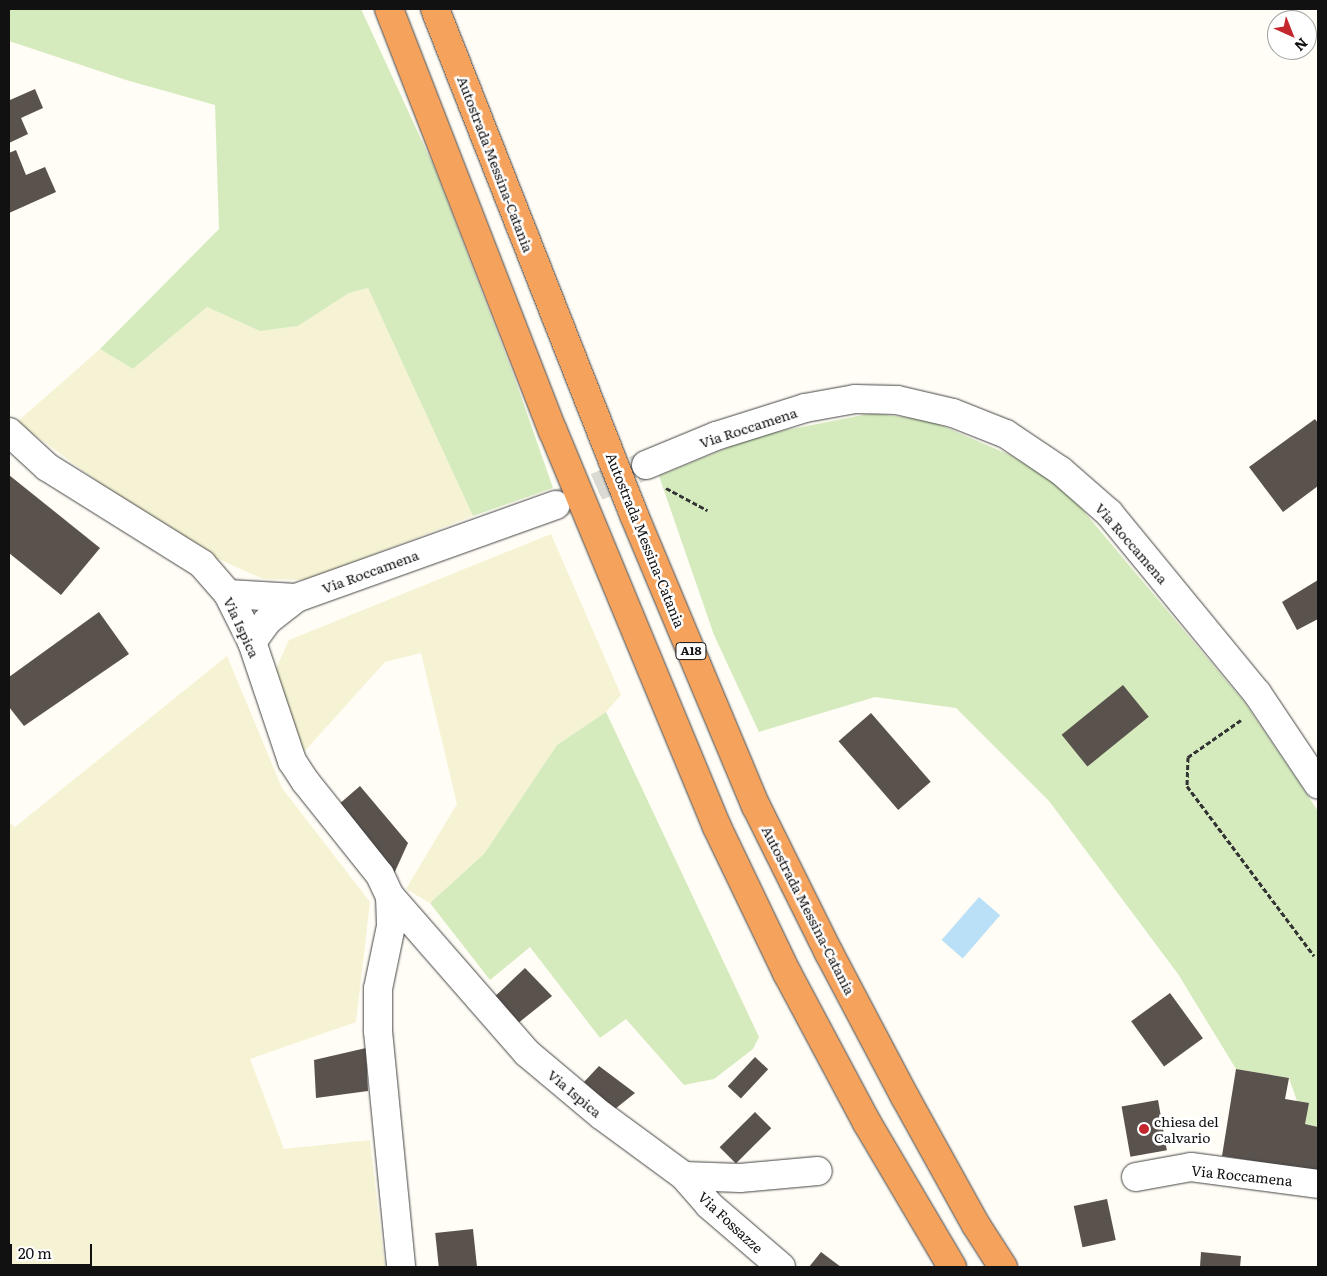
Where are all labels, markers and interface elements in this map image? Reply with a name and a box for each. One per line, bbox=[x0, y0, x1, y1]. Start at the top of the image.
north arrow bbox=[1267, 10, 1317, 60]
text: N bbox=[1291, 34, 1313, 56]
street label: Autostrada Messina-Catania bbox=[455, 74, 537, 254]
street label: Via Roccamena bbox=[697, 403, 799, 451]
street label: Autostrada Messina-Catania bbox=[603, 450, 689, 630]
street label: Via Roccamena bbox=[1092, 499, 1172, 587]
street label: Via Roccamena bbox=[319, 546, 421, 596]
street label: Via Ispica bbox=[221, 594, 263, 660]
road number: A18 bbox=[675, 641, 707, 660]
street label: Autostrada Messina-Catania bbox=[759, 823, 859, 997]
street label: Via Ispica bbox=[545, 1066, 605, 1120]
place label: chiesa del Calvario bbox=[1154, 1113, 1219, 1146]
marker: chiesa del Calvario bbox=[1138, 1123, 1150, 1135]
street label: Via Roccamena bbox=[1190, 1161, 1294, 1189]
street label: Via Fossazze bbox=[695, 1188, 767, 1256]
scale bar bbox=[12, 1234, 95, 1266]
text: 20 m bbox=[18, 1241, 52, 1264]

